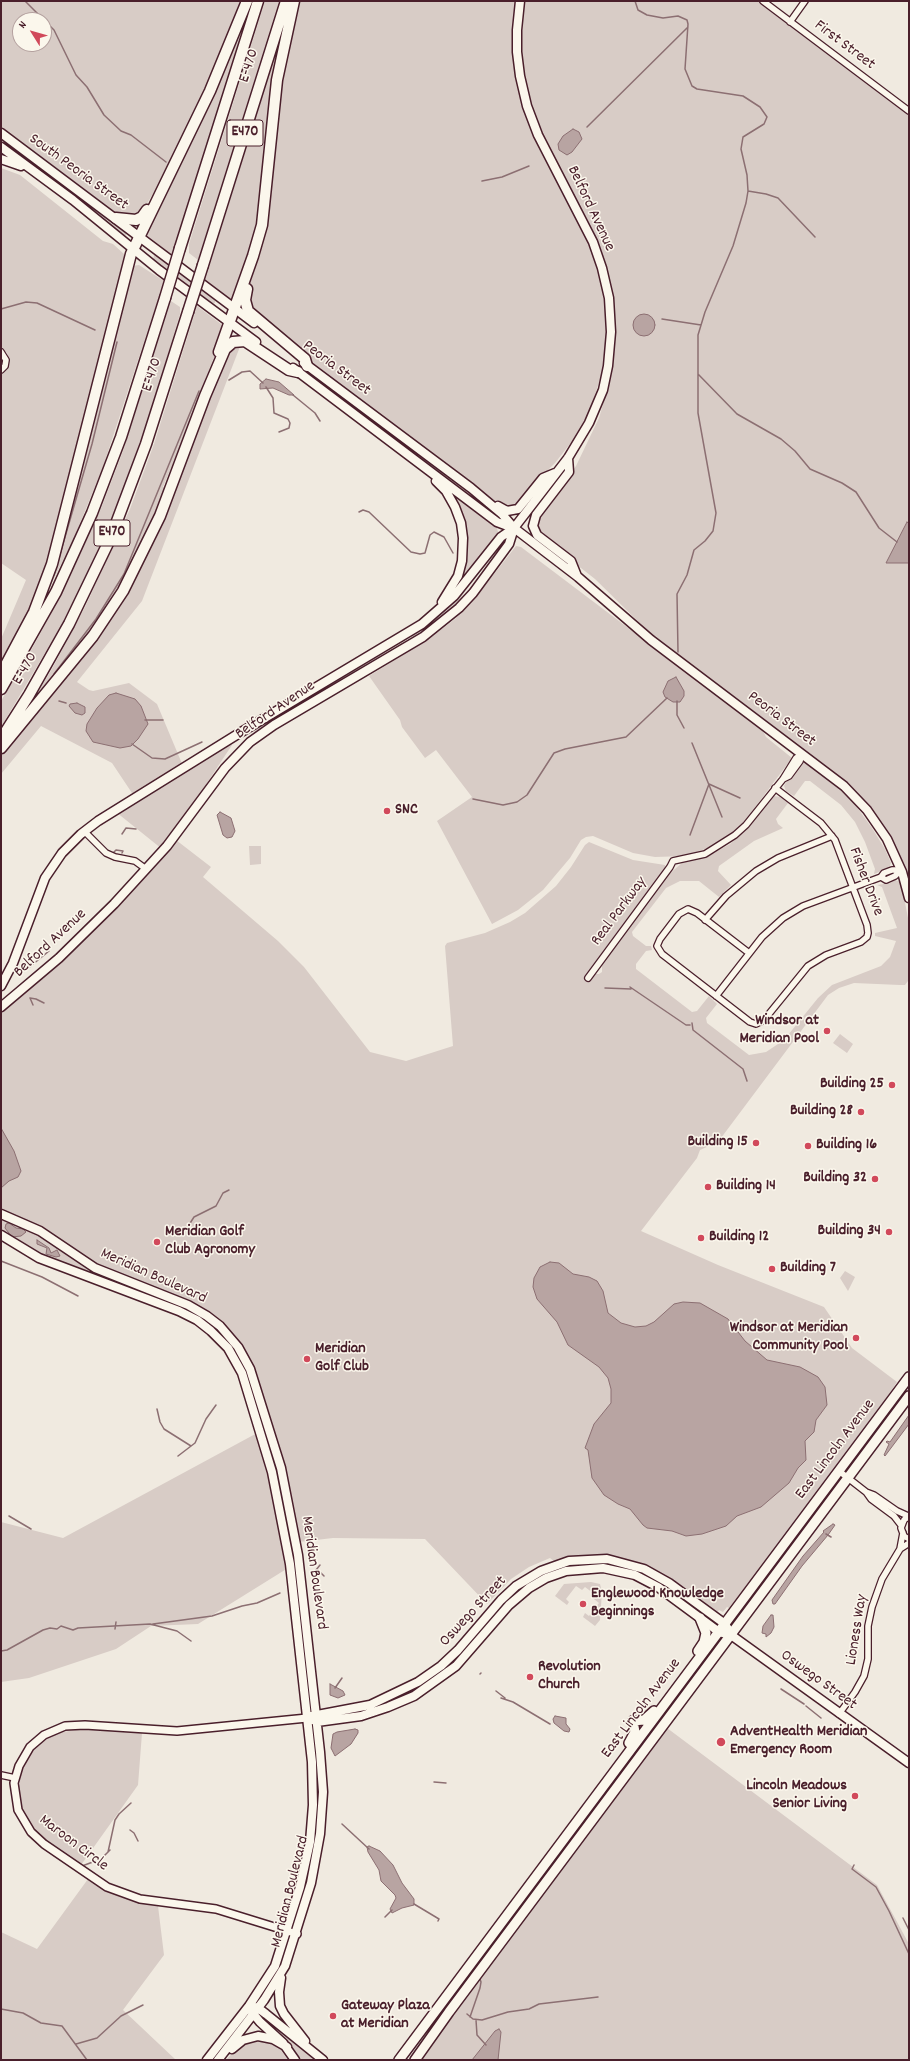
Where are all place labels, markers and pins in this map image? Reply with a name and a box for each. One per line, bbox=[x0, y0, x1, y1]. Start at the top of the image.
place label: SNC bbox=[395, 801, 418, 821]
marker: SNC bbox=[382, 806, 392, 816]
place label: Windsor at Meridian Pool bbox=[739, 1012, 819, 1050]
marker: Windsor at Meridian Pool bbox=[822, 1026, 832, 1036]
place label: Building 25 bbox=[820, 1075, 884, 1095]
marker: Building 25 bbox=[887, 1080, 897, 1090]
place label: Building 28 bbox=[790, 1102, 853, 1122]
marker: Building 28 bbox=[856, 1107, 866, 1117]
place label: Building 15 bbox=[687, 1133, 748, 1153]
place label: Building 16 bbox=[816, 1136, 877, 1156]
marker: Building 15 bbox=[751, 1138, 761, 1148]
marker: Building 16 bbox=[803, 1141, 813, 1151]
place label: Building 32 bbox=[803, 1169, 867, 1189]
marker: Building 32 bbox=[870, 1174, 880, 1184]
place label: Building 14 bbox=[716, 1177, 776, 1197]
marker: Building 14 bbox=[703, 1182, 713, 1192]
place label: Building 34 bbox=[818, 1222, 881, 1242]
place label: Meridian Golf Club Agronomy bbox=[165, 1223, 255, 1261]
marker: Building 34 bbox=[884, 1227, 894, 1237]
place label: Building 12 bbox=[709, 1228, 769, 1248]
marker: Building 12 bbox=[696, 1233, 706, 1243]
marker: Meridian Golf Club Agronomy bbox=[152, 1237, 162, 1247]
place label: Building 7 bbox=[780, 1259, 836, 1279]
marker: Building 7 bbox=[767, 1264, 777, 1274]
place label: Windsor at Meridian Community Pool bbox=[730, 1319, 848, 1357]
marker: Windsor at Meridian Community Pool bbox=[851, 1333, 861, 1343]
place label: Meridian Golf Club bbox=[315, 1340, 369, 1378]
marker: Meridian Golf Club bbox=[302, 1354, 312, 1364]
place label: Englewood Knowledge Beginnings bbox=[591, 1585, 724, 1623]
marker: Englewood Knowledge Beginnings bbox=[578, 1599, 588, 1609]
place label: Revolution Church bbox=[538, 1658, 601, 1696]
marker: Revolution Church bbox=[525, 1672, 535, 1682]
place label: AdventHealth Meridian Emergency Room bbox=[730, 1723, 867, 1761]
marker: AdventHealth Meridian Emergency Room bbox=[715, 1736, 727, 1748]
place label: Lincoln Meadows Senior Living bbox=[746, 1777, 847, 1815]
marker: Lincoln Meadows Senior Living bbox=[850, 1791, 860, 1801]
place label: Gateway Plaza at Meridian bbox=[341, 1997, 430, 2035]
marker: Gateway Plaza at Meridian bbox=[328, 2011, 338, 2021]

